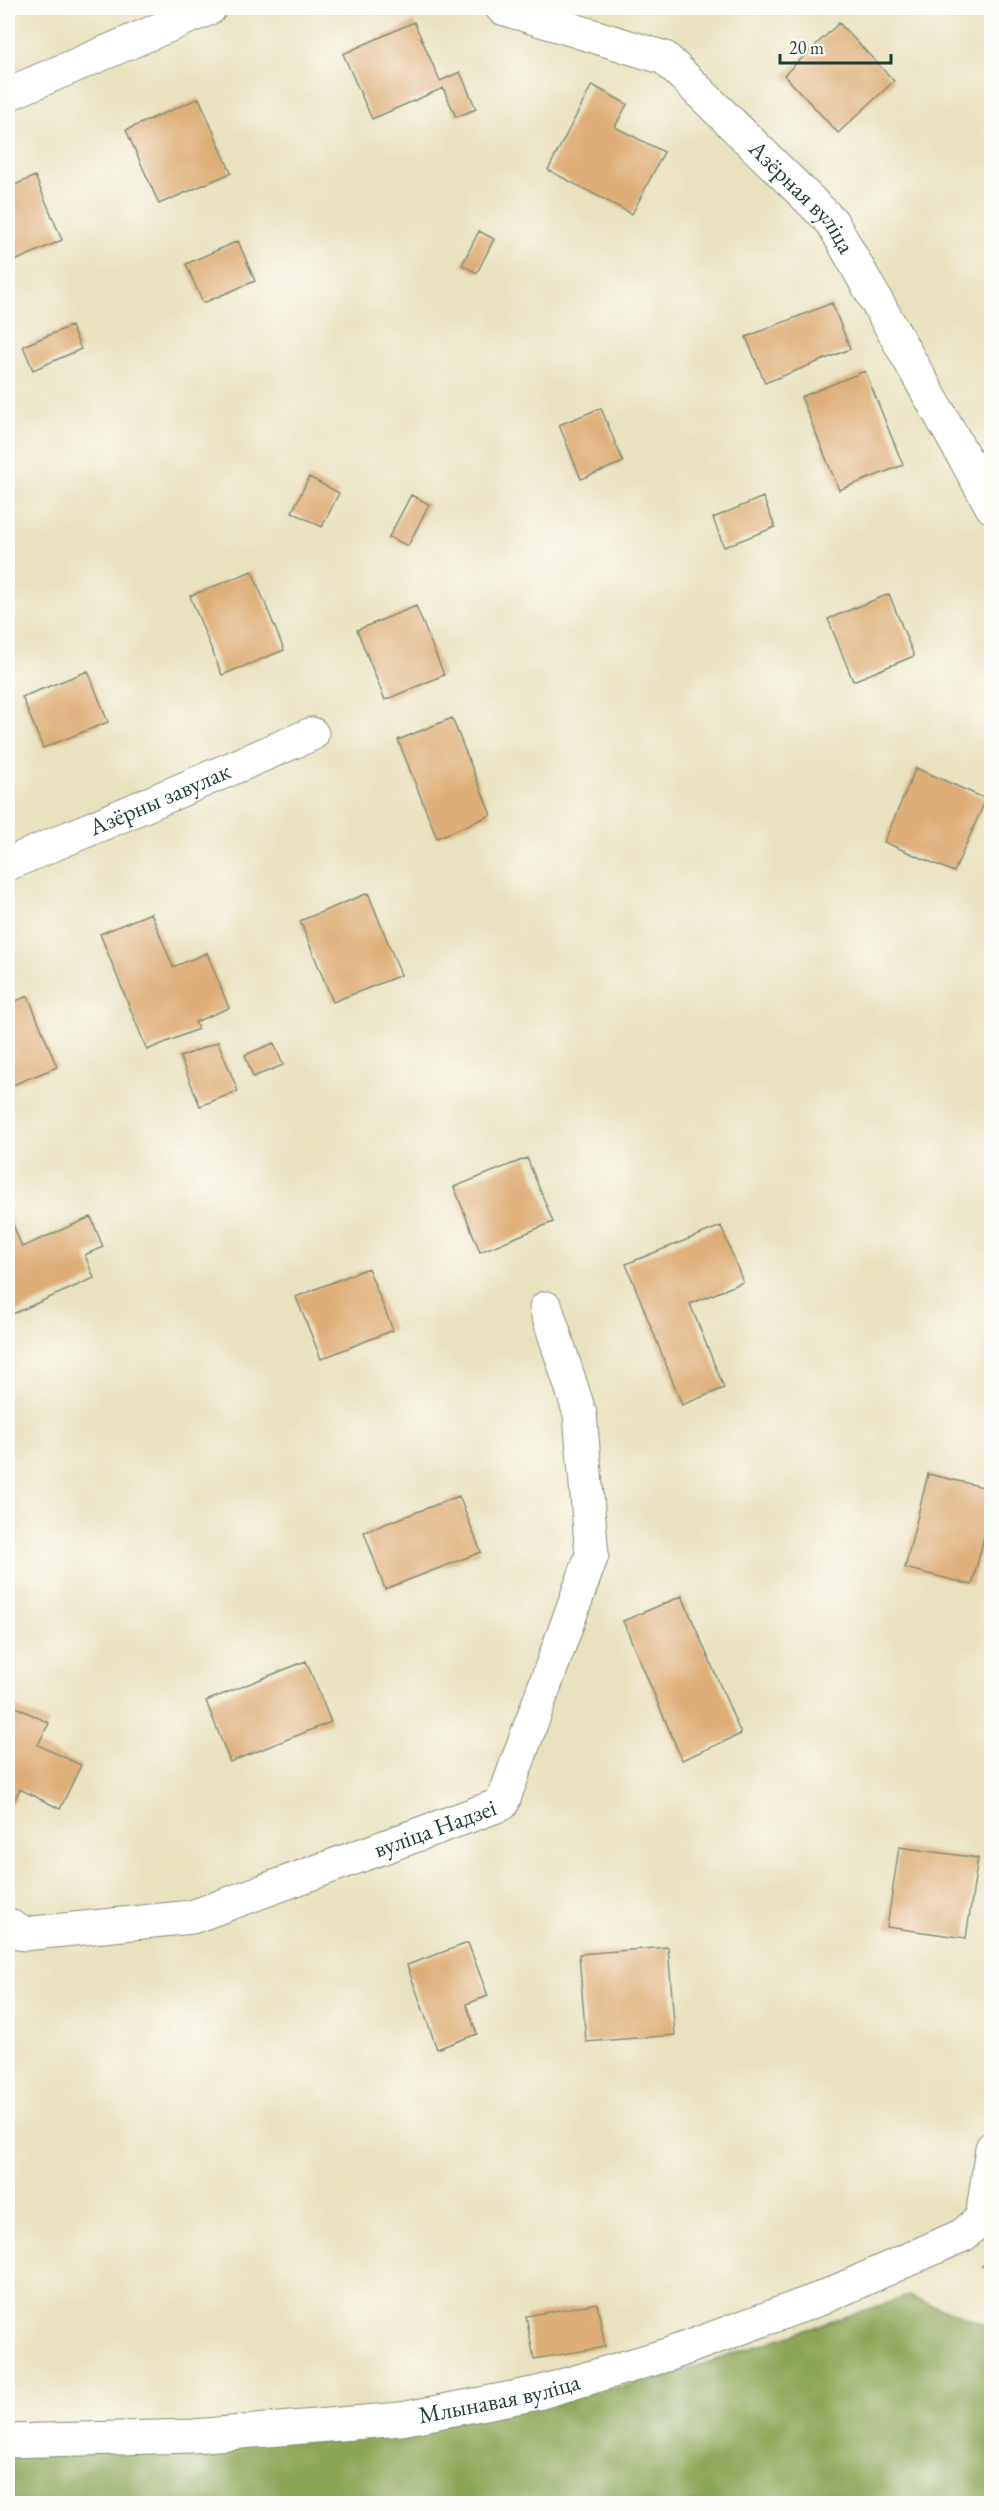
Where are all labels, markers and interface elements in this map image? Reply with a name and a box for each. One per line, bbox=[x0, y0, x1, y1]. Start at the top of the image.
scale bar bbox=[780, 27, 891, 65]
text: 20 m bbox=[789, 36, 824, 59]
street label: Азёрная вуліца bbox=[742, 132, 863, 259]
street label: Азёрны завулак bbox=[83, 755, 235, 843]
street label: вуліца Надзеі bbox=[369, 1791, 501, 1864]
street label: Млынавая вуліца bbox=[416, 2365, 584, 2430]

